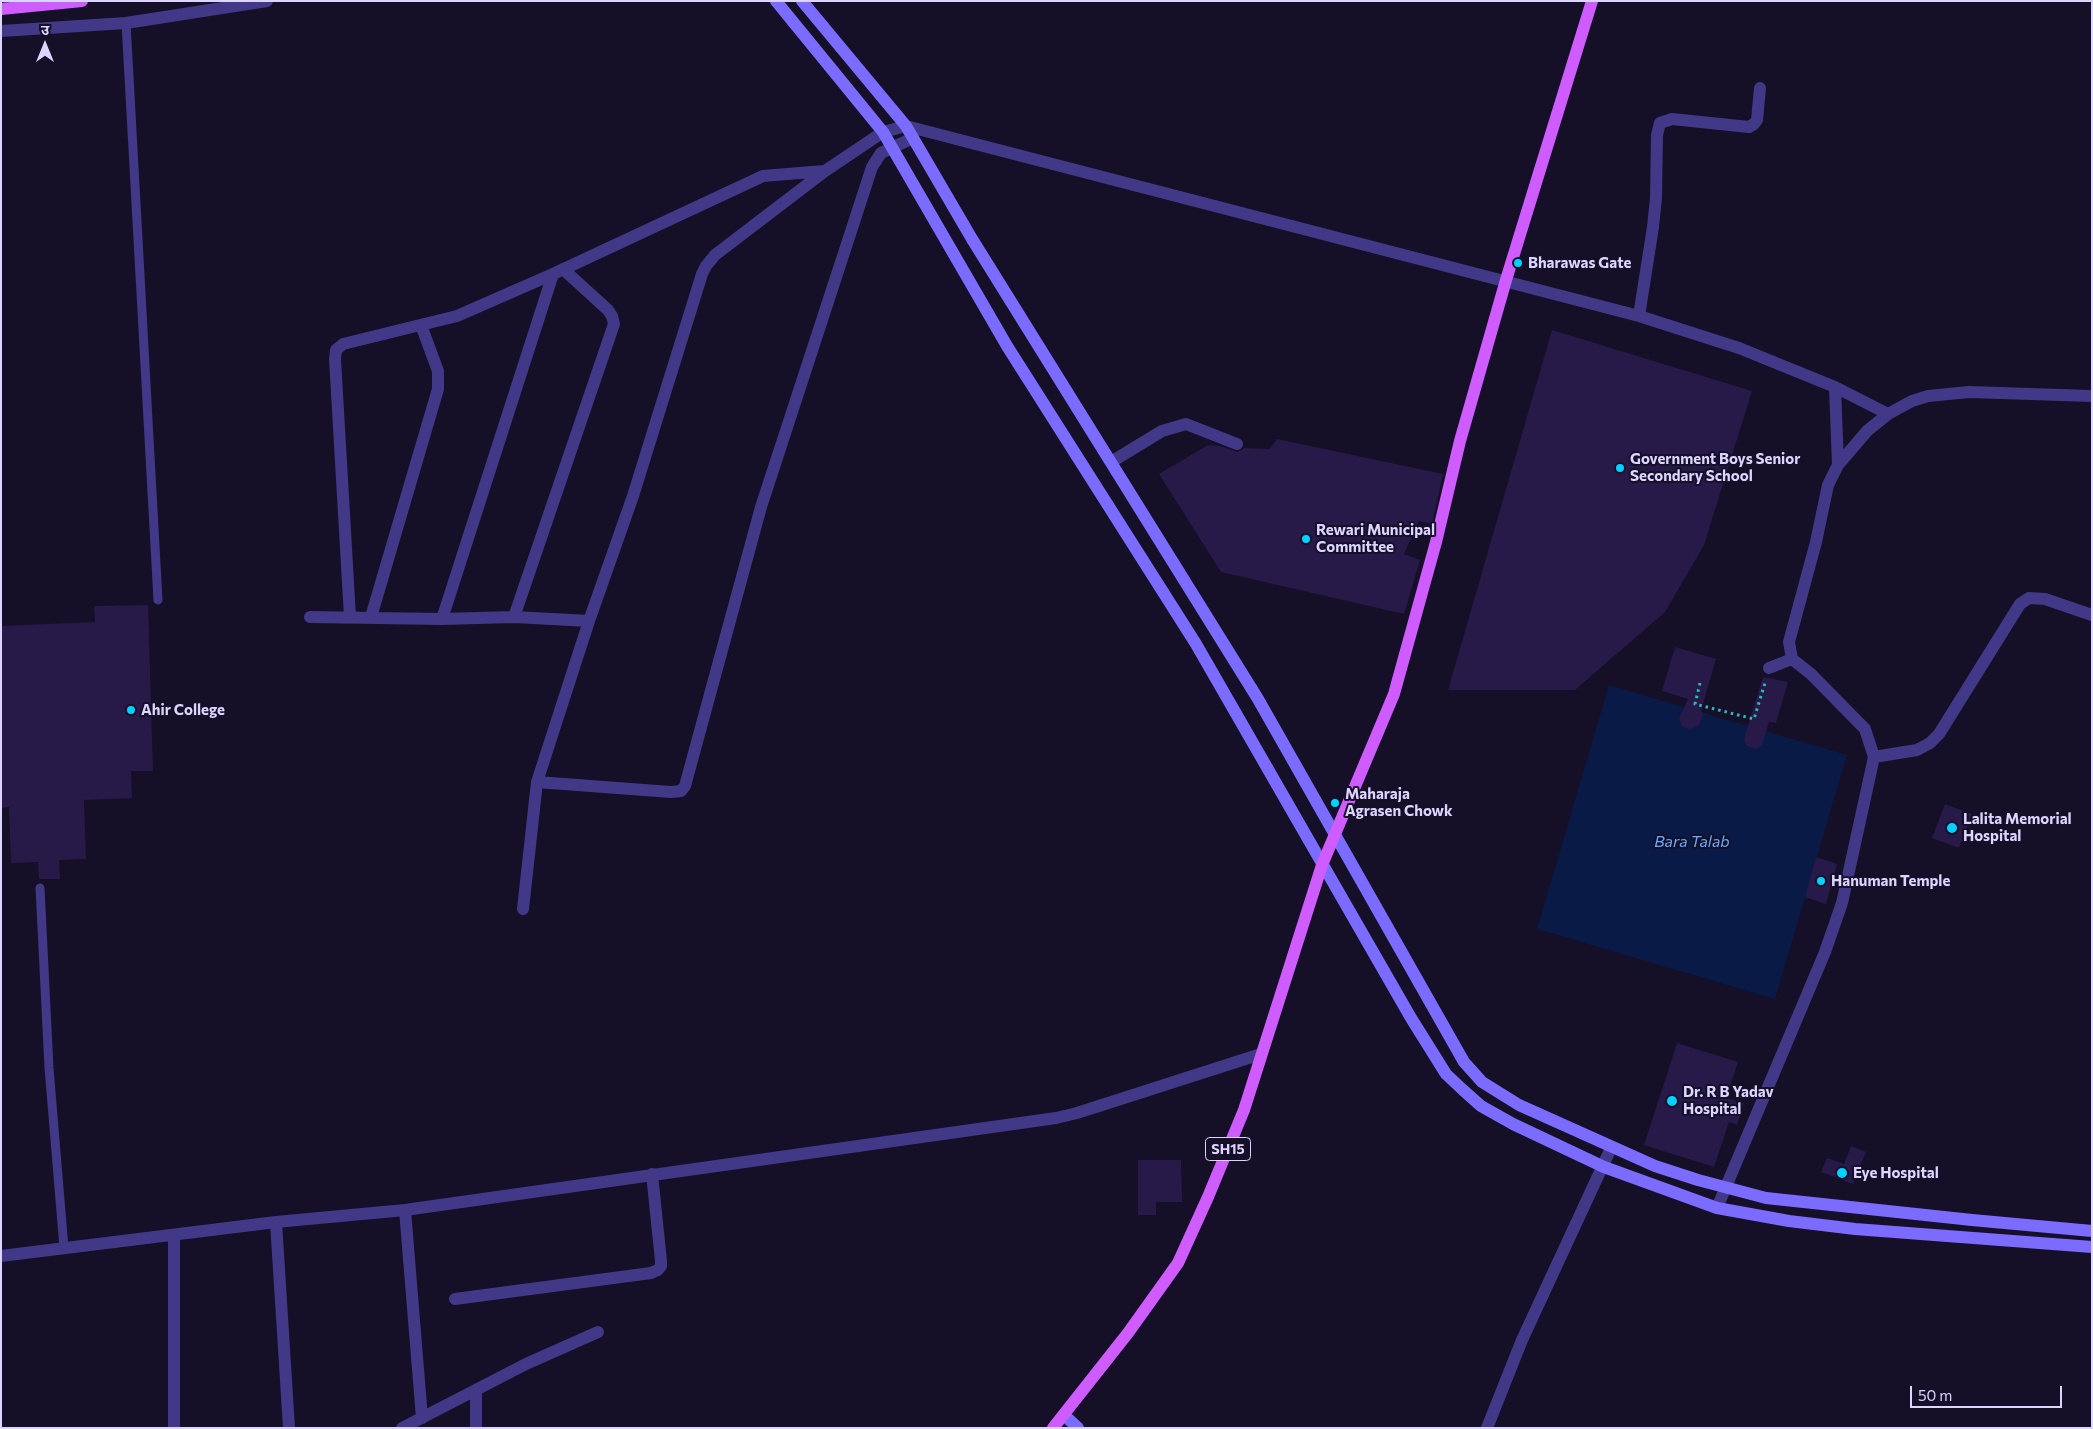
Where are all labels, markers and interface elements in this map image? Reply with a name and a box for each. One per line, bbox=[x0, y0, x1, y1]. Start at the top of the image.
north arrow bbox=[20, 20, 70, 70]
text: उ bbox=[41, 21, 49, 38]
place label: Bharawas Gate bbox=[1528, 254, 1631, 272]
marker: Bharawas Gate bbox=[1512, 257, 1524, 269]
place label: Government Boys Senior Secondary School bbox=[1630, 450, 1800, 485]
marker: Government Boys Senior Secondary School bbox=[1614, 462, 1626, 474]
place label: Rewari Municipal Committee bbox=[1316, 521, 1435, 556]
marker: Rewari Municipal Committee bbox=[1300, 533, 1312, 545]
place label: Ahir College bbox=[141, 701, 225, 719]
marker: Ahir College bbox=[125, 704, 137, 716]
place label: Maharaja Agrasen Chowk bbox=[1345, 785, 1453, 820]
marker: Maharaja Agrasen Chowk bbox=[1329, 797, 1341, 809]
place label: Lalita Memorial Hospital bbox=[1963, 810, 2072, 845]
marker: Lalita Memorial Hospital bbox=[1945, 821, 1959, 835]
water label: Bara Talab bbox=[1654, 832, 1730, 852]
place label: Hanuman Temple bbox=[1831, 872, 1950, 890]
marker: Hanuman Temple bbox=[1815, 875, 1827, 887]
place label: Dr. R B Yadav Hospital bbox=[1683, 1083, 1774, 1118]
marker: Dr. R B Yadav Hospital bbox=[1665, 1094, 1679, 1108]
road number: SH15 bbox=[1206, 1138, 1250, 1160]
place label: Eye Hospital bbox=[1853, 1164, 1939, 1182]
marker: Eye Hospital bbox=[1835, 1166, 1849, 1180]
scale bar bbox=[1913, 1376, 2066, 1408]
text: 50 m bbox=[1918, 1386, 1952, 1404]

